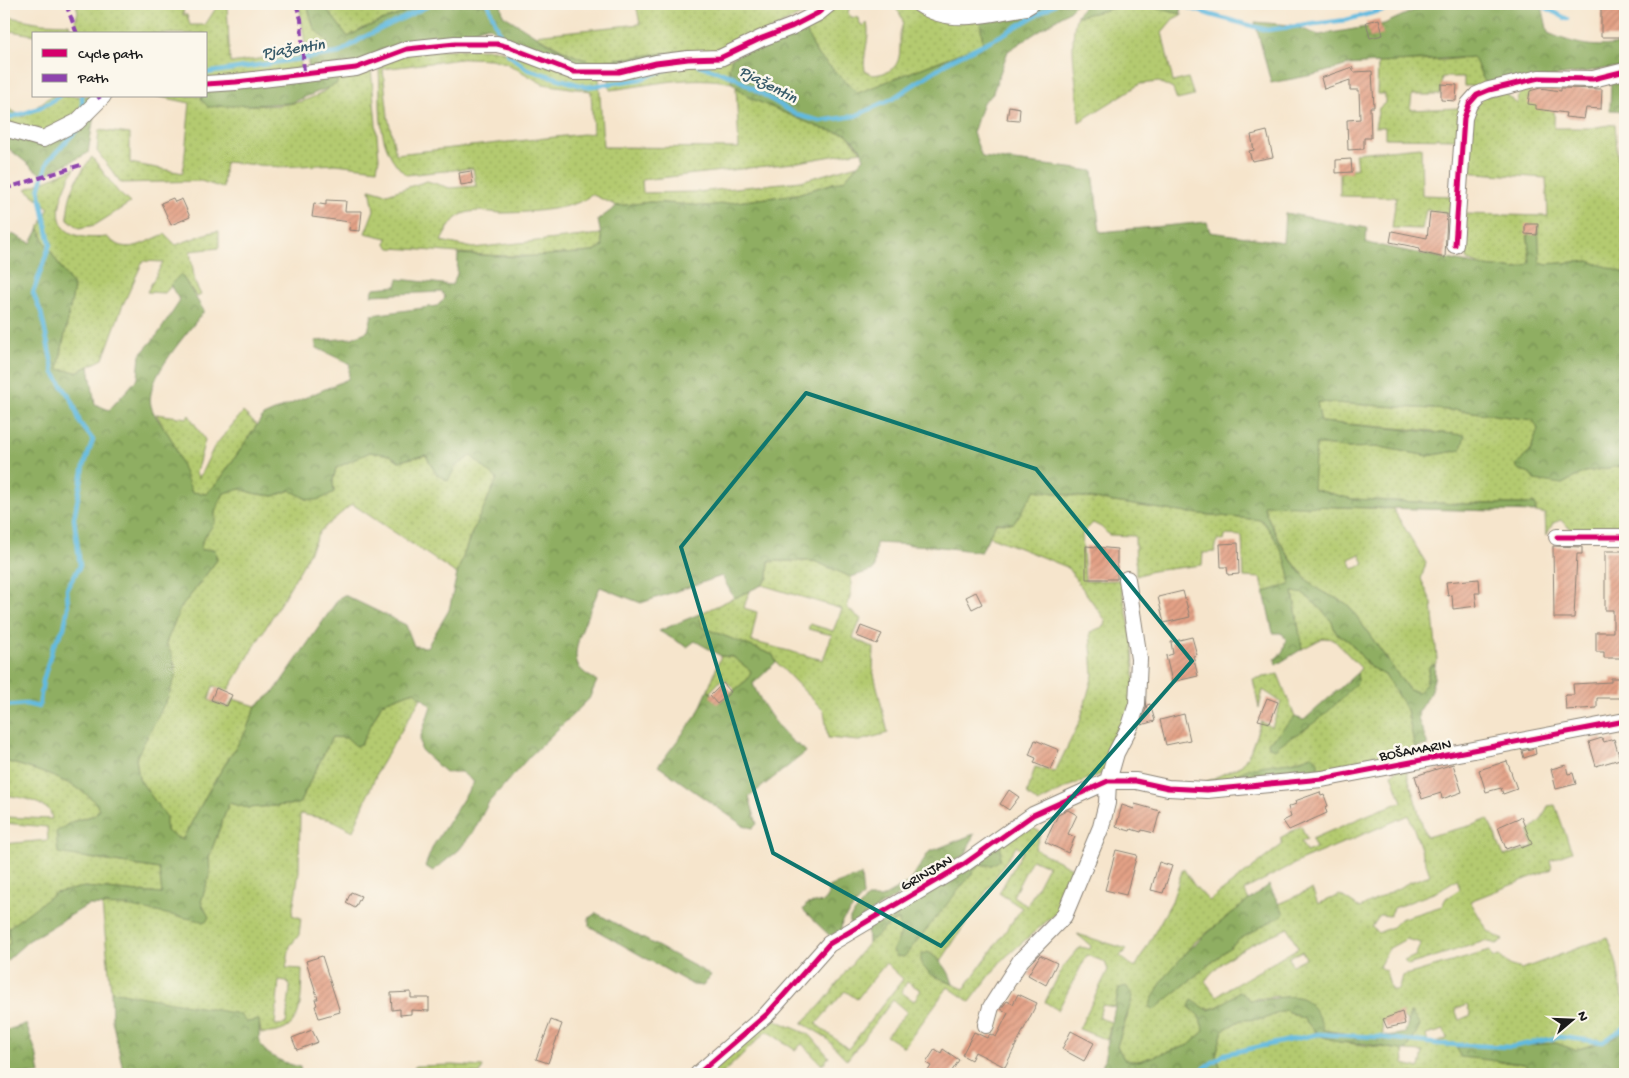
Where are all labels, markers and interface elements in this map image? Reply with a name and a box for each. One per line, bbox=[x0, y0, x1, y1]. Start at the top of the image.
legend bbox=[32, 32, 208, 98]
water label: Pjažentin bbox=[261, 37, 326, 64]
text: Cycle path bbox=[78, 46, 143, 64]
water label: Pjažentin bbox=[735, 63, 800, 109]
text: Path bbox=[77, 70, 109, 88]
street label: BOŠAMARIN bbox=[1377, 736, 1453, 766]
street label: GRINJAN bbox=[898, 852, 956, 896]
north arrow bbox=[1546, 996, 1596, 1046]
text: N bbox=[1572, 1009, 1591, 1024]

